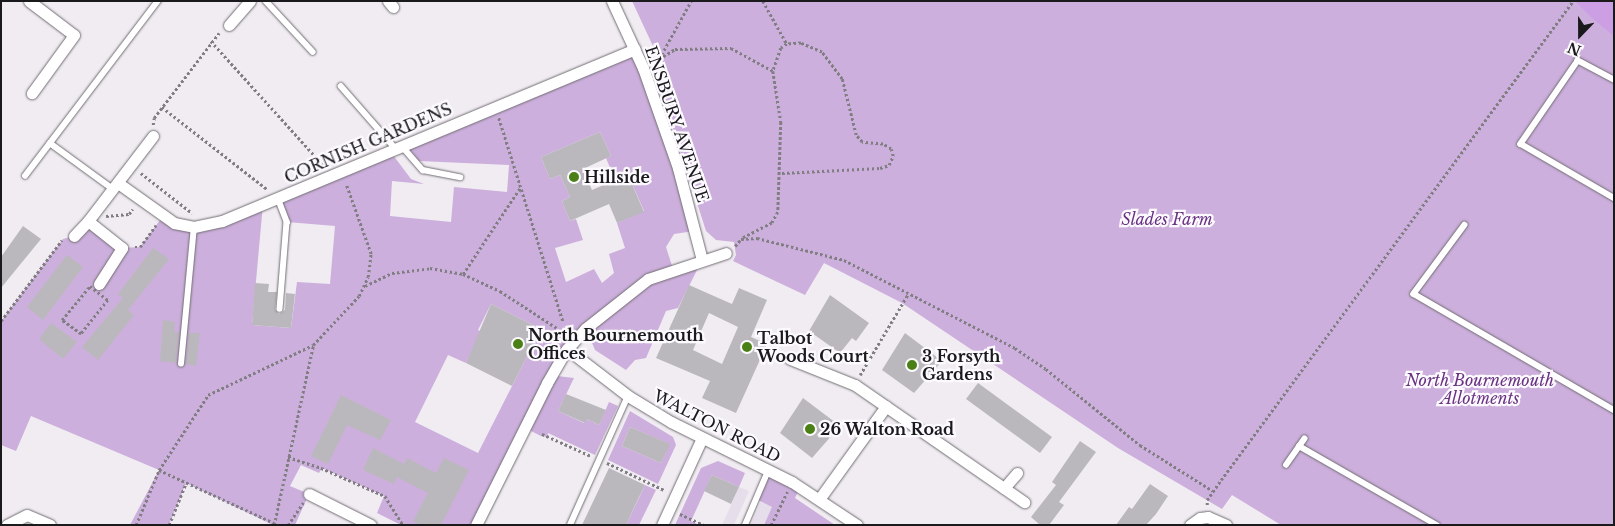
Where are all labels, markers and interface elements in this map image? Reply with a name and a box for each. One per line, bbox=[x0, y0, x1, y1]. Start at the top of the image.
north arrow bbox=[1555, 10, 1605, 60]
text: N bbox=[1565, 38, 1584, 60]
street label: ENSBURY AVENUE bbox=[641, 43, 713, 205]
street label: CORNISH GARDENS bbox=[281, 99, 455, 187]
place label: Hillside bbox=[584, 167, 650, 187]
marker: Hillside bbox=[568, 171, 580, 183]
park label: Slades Farm bbox=[1121, 209, 1213, 229]
place label: North Bournemouth Offices bbox=[528, 325, 704, 363]
place label: Talbot Woods Court bbox=[757, 328, 868, 366]
marker: North Bournemouth Offices bbox=[512, 338, 524, 350]
marker: Talbot Woods Court bbox=[741, 341, 753, 353]
place label: 3 Forsyth Gardens bbox=[922, 346, 1001, 384]
marker: 3 Forsyth Gardens bbox=[906, 359, 918, 371]
park label: North Bournemouth Allotments bbox=[1406, 370, 1554, 408]
street label: WALTON ROAD bbox=[650, 386, 784, 466]
place label: 26 Walton Road bbox=[820, 419, 955, 439]
marker: 26 Walton Road bbox=[804, 423, 816, 435]

